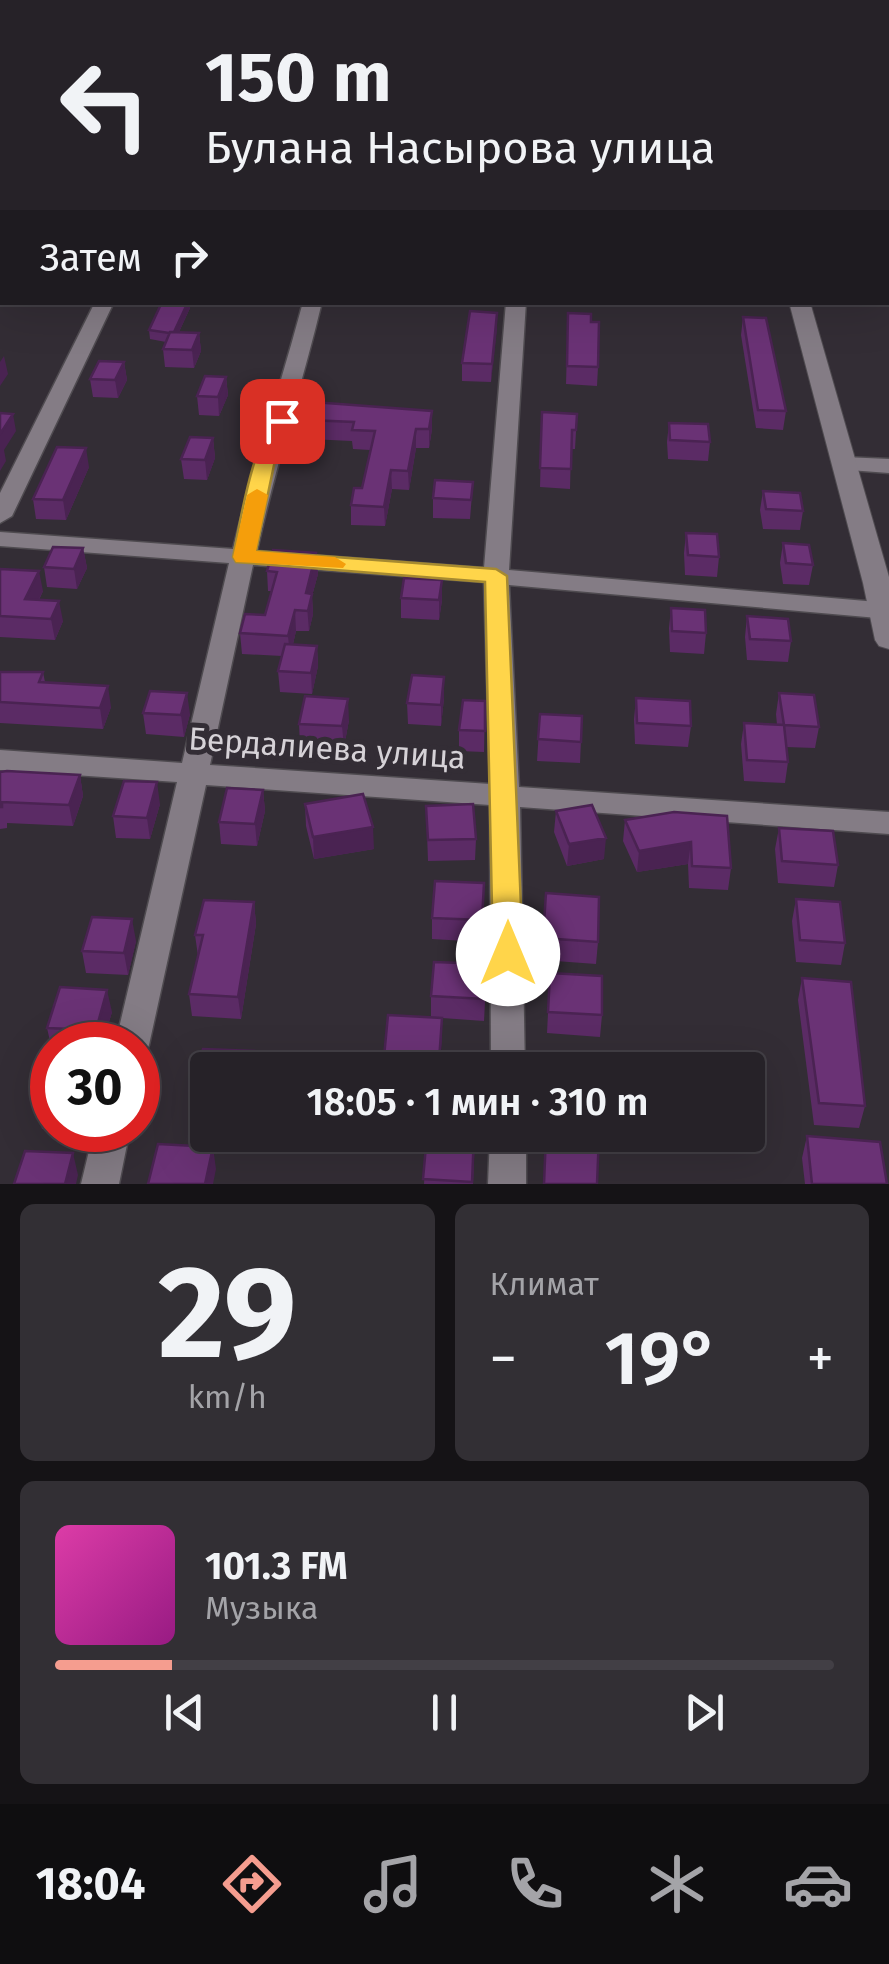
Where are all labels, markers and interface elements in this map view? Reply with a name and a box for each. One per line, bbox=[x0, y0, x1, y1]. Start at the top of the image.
text: 150 m bbox=[205, 36, 392, 120]
icon: left bbox=[40, 40, 170, 170]
text: Булана Насырова улица bbox=[205, 121, 715, 175]
icon: right bbox=[162, 230, 217, 285]
text: Затем bbox=[40, 235, 142, 281]
pin bbox=[240, 379, 325, 464]
icon: arrive bbox=[255, 394, 310, 449]
street label: Бердалиева улица bbox=[187, 719, 467, 777]
position arrow bbox=[456, 902, 560, 1006]
speed limit sign: 30 bbox=[30, 1022, 160, 1152]
text: 18:05 · 1 мин · 310 m bbox=[306, 1079, 649, 1125]
text: 29 bbox=[158, 1235, 297, 1391]
text: Климат bbox=[490, 1265, 599, 1303]
text: 19° bbox=[604, 1314, 719, 1404]
text: − bbox=[490, 1326, 517, 1392]
text: + bbox=[807, 1326, 834, 1392]
text: km/h bbox=[188, 1378, 267, 1416]
text: 101.3 FM bbox=[205, 1543, 348, 1589]
text: Музыка bbox=[205, 1589, 318, 1627]
icon: previous bbox=[157, 1685, 212, 1740]
icon: pause bbox=[417, 1685, 472, 1740]
icon: next bbox=[677, 1685, 732, 1740]
icon: directions bbox=[217, 1849, 287, 1919]
icon: music bbox=[358, 1849, 428, 1919]
icon: phone bbox=[500, 1849, 570, 1919]
icon: climate bbox=[642, 1849, 712, 1919]
icon: car bbox=[783, 1849, 853, 1919]
text: 18:04 bbox=[36, 1857, 145, 1911]

